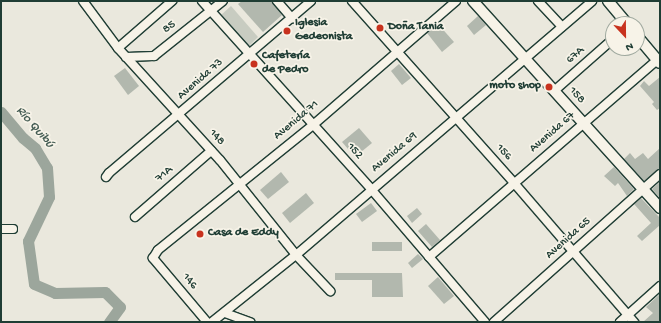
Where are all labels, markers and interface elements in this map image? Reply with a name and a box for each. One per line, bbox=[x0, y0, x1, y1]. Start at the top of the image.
north arrow bbox=[605, 16, 645, 56]
place label: Iglesia Gedeonista bbox=[295, 17, 352, 45]
street label: 85 bbox=[160, 18, 180, 38]
place label: Doña Tania bbox=[388, 21, 444, 35]
marker: Doña Tania bbox=[375, 23, 385, 33]
marker: Iglesia Gedeonista bbox=[282, 26, 292, 36]
text: N bbox=[624, 39, 635, 53]
street label: 67A bbox=[564, 44, 588, 68]
place label: Cafetería de Pedro bbox=[262, 50, 310, 78]
street label: Avenida 73 bbox=[175, 56, 227, 104]
marker: Cafetería de Pedro bbox=[249, 59, 259, 69]
place label: moto shop bbox=[489, 80, 541, 94]
marker: moto shop bbox=[544, 82, 554, 92]
street label: 158 bbox=[565, 85, 587, 107]
street label: Avenida 71 bbox=[272, 98, 322, 144]
water label: Río Quibú bbox=[12, 104, 56, 152]
street label: Avenida 67 bbox=[527, 109, 579, 157]
street label: 148 bbox=[205, 127, 227, 149]
street label: Avenida 69 bbox=[369, 130, 421, 176]
street label: 152 bbox=[343, 141, 365, 163]
street label: 156 bbox=[492, 142, 514, 164]
street label: 71A bbox=[153, 164, 177, 186]
street label: Avenida 65 bbox=[543, 215, 595, 263]
place label: Casa de Eddy bbox=[208, 227, 279, 241]
marker: Casa de Eddy bbox=[195, 229, 205, 239]
street label: 146 bbox=[178, 271, 200, 293]

